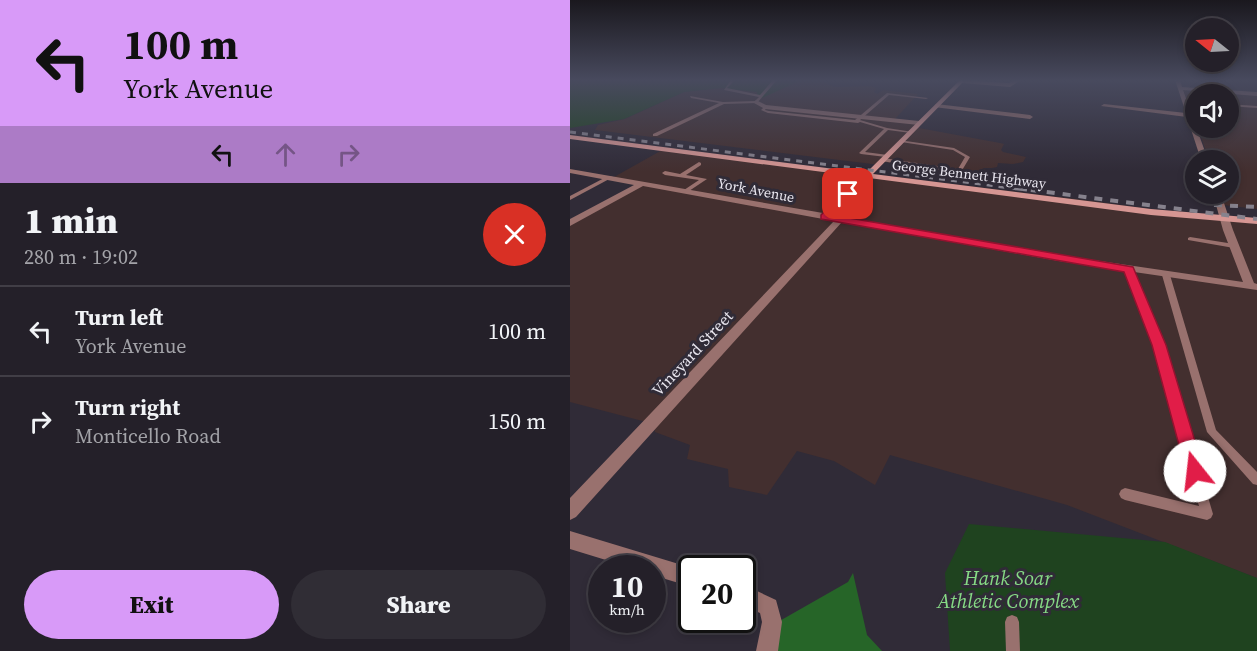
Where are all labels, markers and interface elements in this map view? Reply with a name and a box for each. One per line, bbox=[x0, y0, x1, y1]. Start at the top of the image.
text: 100 m bbox=[123, 15, 238, 73]
north arrow bbox=[1185, 18, 1239, 72]
map controls bbox=[1185, 18, 1239, 204]
icon: left bbox=[24, 24, 102, 102]
text: York Avenue bbox=[123, 70, 273, 107]
button: sound bbox=[1185, 84, 1239, 138]
icon: left bbox=[206, 138, 239, 171]
icon: ahead bbox=[269, 138, 302, 171]
icon: right bbox=[332, 138, 365, 171]
button: layers bbox=[1185, 150, 1239, 204]
street label: George Bennett Highway bbox=[891, 155, 1048, 193]
pin bbox=[822, 168, 873, 219]
street label: York Avenue bbox=[716, 173, 796, 207]
icon: arrive bbox=[831, 177, 864, 210]
text: 1 min bbox=[24, 196, 118, 245]
button: close bbox=[483, 203, 546, 266]
text: 280 m · 19:02 bbox=[24, 243, 138, 271]
text: Turn left bbox=[75, 302, 163, 332]
street label: Vineyard Street bbox=[647, 305, 738, 401]
icon: left bbox=[24, 315, 57, 348]
text: 100 m bbox=[488, 316, 546, 346]
text: York Avenue bbox=[75, 332, 186, 360]
text: Turn right bbox=[75, 392, 180, 422]
icon: right bbox=[24, 405, 57, 438]
text: 150 m bbox=[488, 406, 546, 436]
text: Monticello Road bbox=[75, 422, 221, 450]
position arrow bbox=[1163, 439, 1227, 503]
speed limit sign: 20 bbox=[678, 555, 756, 633]
park label: Hank Soar Athletic Complex bbox=[936, 564, 1079, 615]
text: 10 bbox=[611, 566, 643, 607]
button: Exit bbox=[24, 570, 279, 639]
button: Share bbox=[291, 570, 546, 639]
text: km/h bbox=[609, 599, 645, 620]

